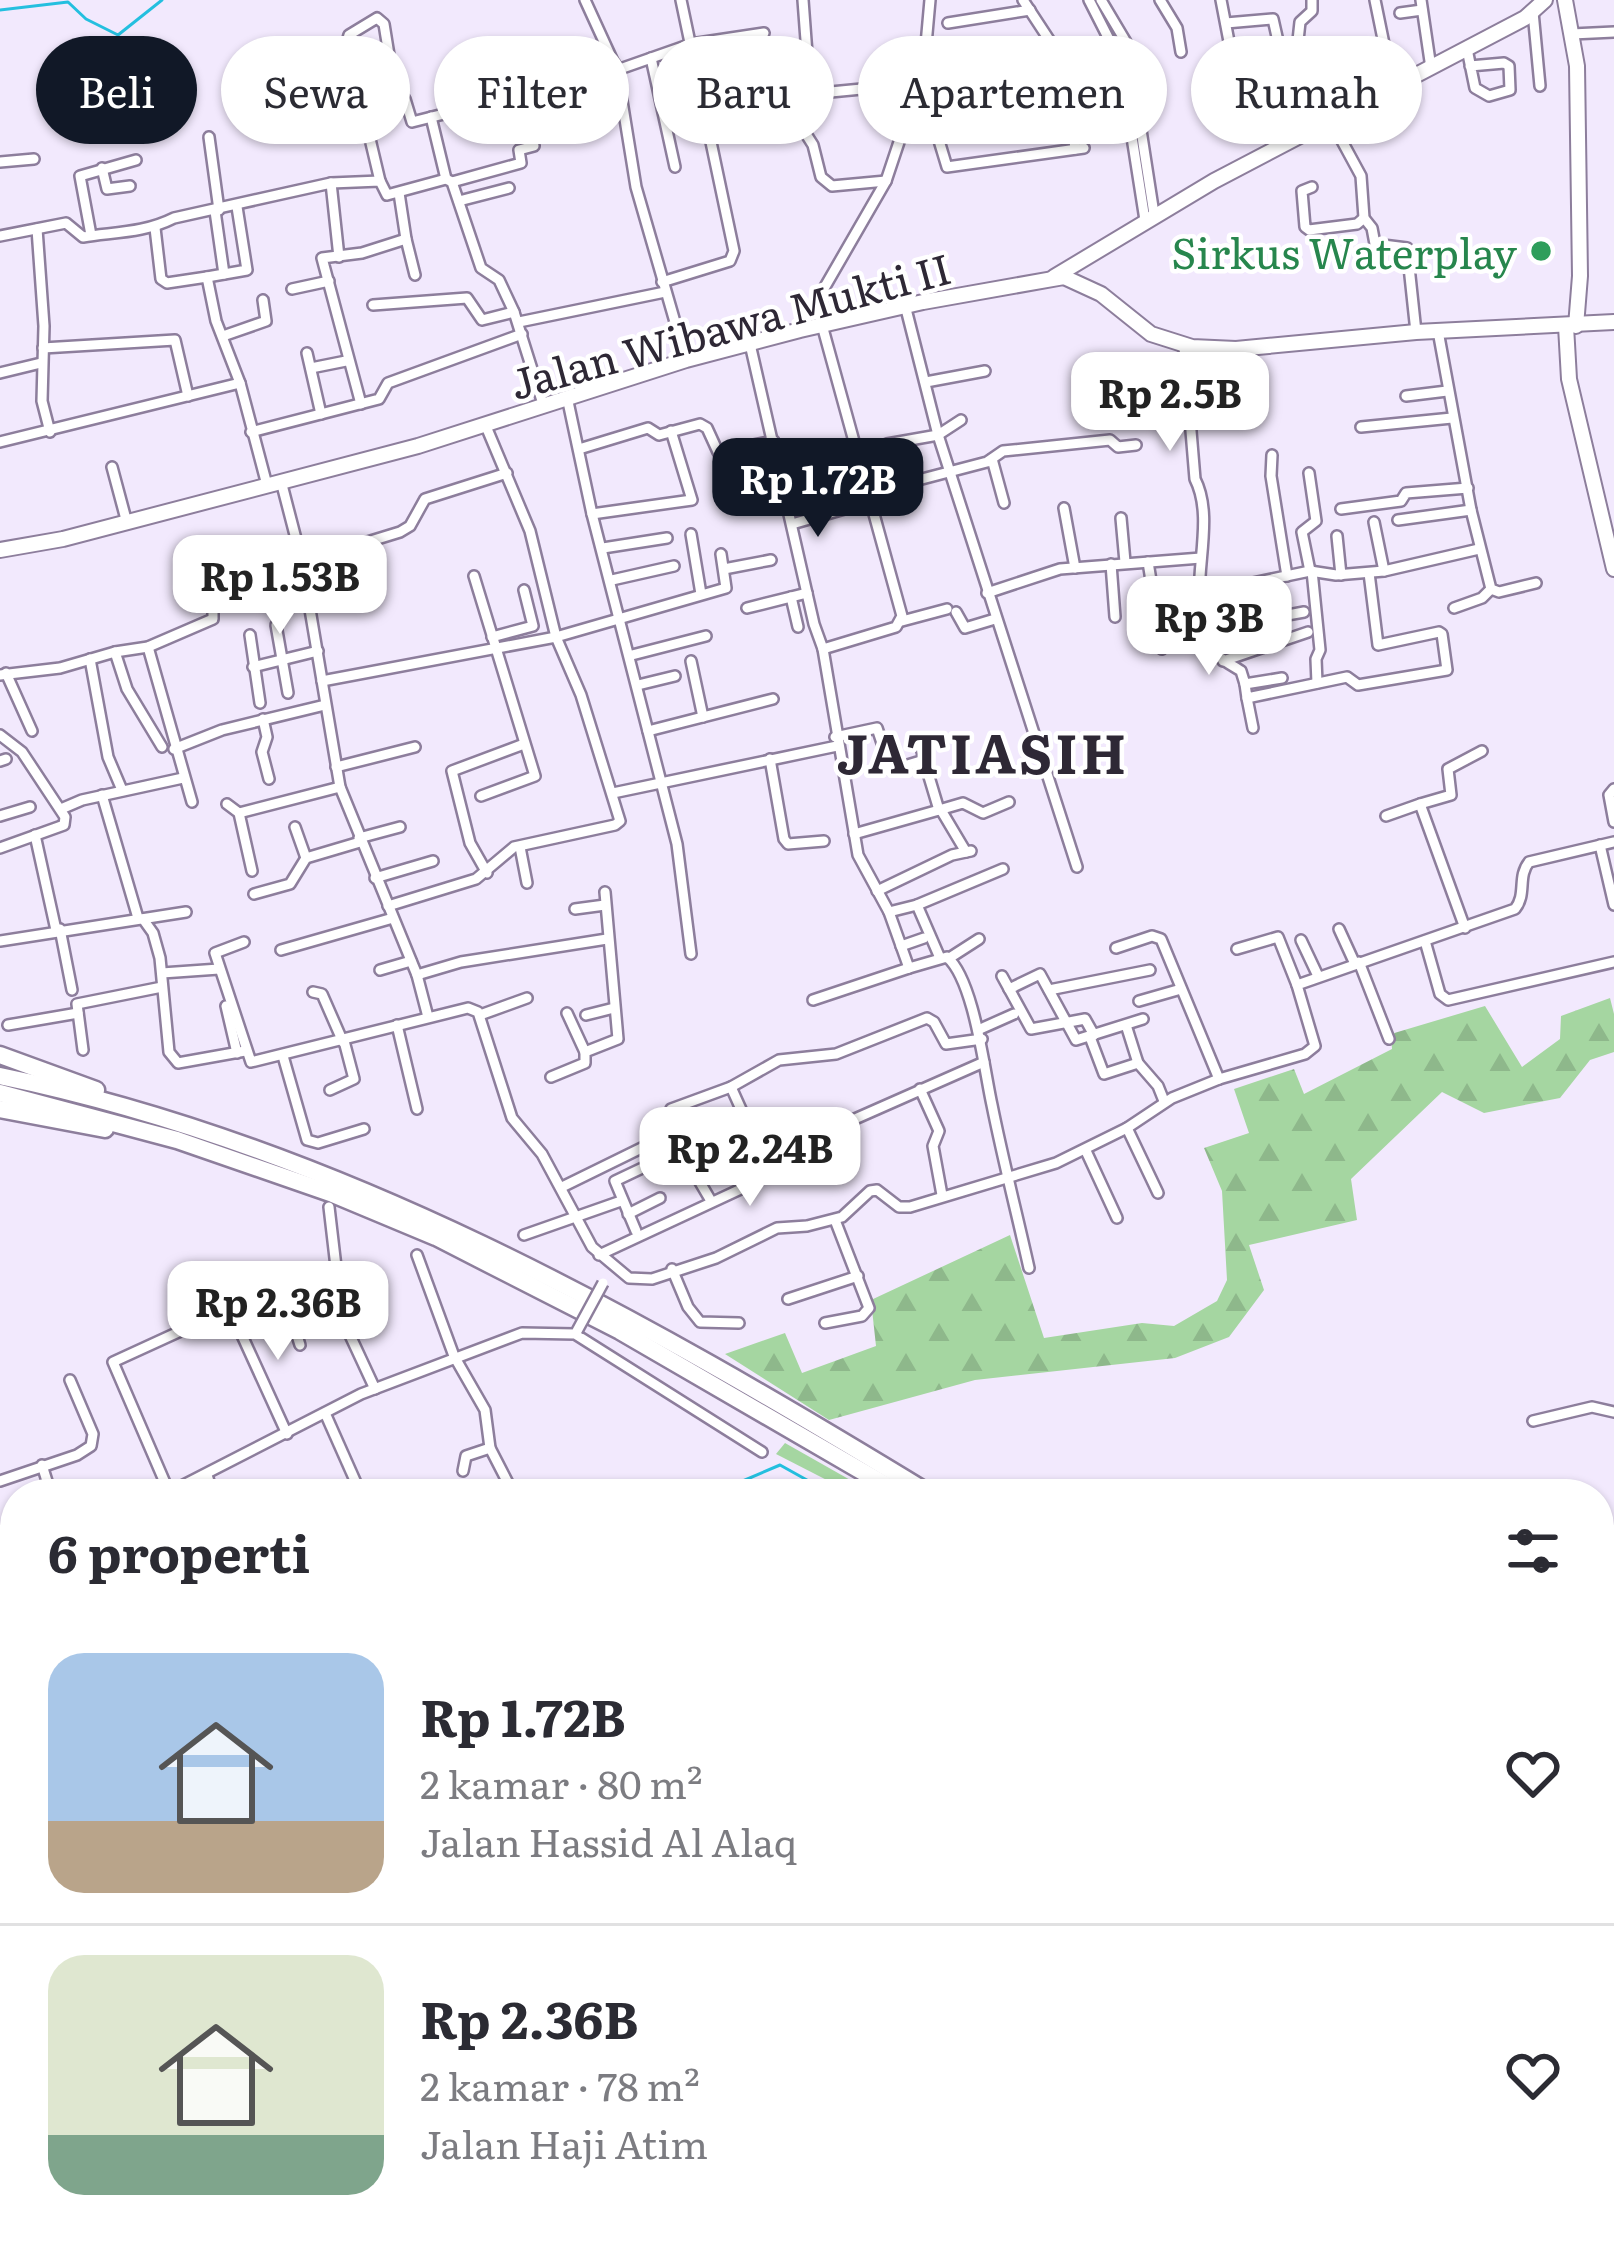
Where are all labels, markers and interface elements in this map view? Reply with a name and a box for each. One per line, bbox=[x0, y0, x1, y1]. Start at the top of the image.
chip: Beli bbox=[36, 36, 197, 144]
chip: Sewa bbox=[221, 36, 410, 144]
chip: Filter bbox=[434, 36, 629, 144]
chip: Baru bbox=[653, 36, 834, 144]
chip: Apartemen bbox=[858, 36, 1167, 144]
chip: Rumah bbox=[1191, 36, 1422, 144]
place label: Sirkus Waterplay bbox=[1171, 220, 1518, 282]
street label: Jalan Wibawa Mukti II bbox=[503, 235, 957, 413]
marker: Sirkus Waterplay bbox=[1528, 238, 1554, 264]
pin: Rp 2.5B bbox=[1059, 352, 1281, 454]
text: Rp 2.5B bbox=[1098, 362, 1242, 420]
pin: Rp 1.72B bbox=[694, 438, 942, 540]
text: Rp 1.72B bbox=[739, 448, 897, 506]
pin: Rp 1.53B bbox=[156, 535, 404, 637]
text: Rp 1.53B bbox=[200, 545, 360, 603]
pin: Rp 3B bbox=[1125, 576, 1293, 678]
text: Rp 3B bbox=[1154, 586, 1264, 644]
district label: JATIASIH bbox=[837, 710, 1129, 791]
pin: Rp 2.24B bbox=[626, 1107, 874, 1209]
text: Rp 2.24B bbox=[666, 1117, 834, 1175]
pin: Rp 2.36B bbox=[154, 1261, 402, 1363]
text: Rp 2.36B bbox=[194, 1271, 362, 1329]
text: 6 properti bbox=[48, 1513, 310, 1589]
icon: filters bbox=[1500, 1518, 1566, 1584]
text: Rp 1.72B bbox=[420, 1677, 626, 1753]
icon: home bbox=[144, 1701, 288, 1845]
icon: heart bbox=[1500, 1740, 1566, 1806]
text: 2 kamar · 80 m² bbox=[420, 1753, 703, 1811]
text: Jalan Hassid Al Alaq bbox=[420, 1811, 797, 1869]
text: Rp 2.36B bbox=[420, 1979, 639, 2055]
icon: home bbox=[144, 2003, 288, 2147]
icon: heart bbox=[1500, 2042, 1566, 2108]
text: 2 kamar · 78 m² bbox=[420, 2055, 700, 2113]
text: Jalan Haji Atim bbox=[420, 2113, 708, 2171]

